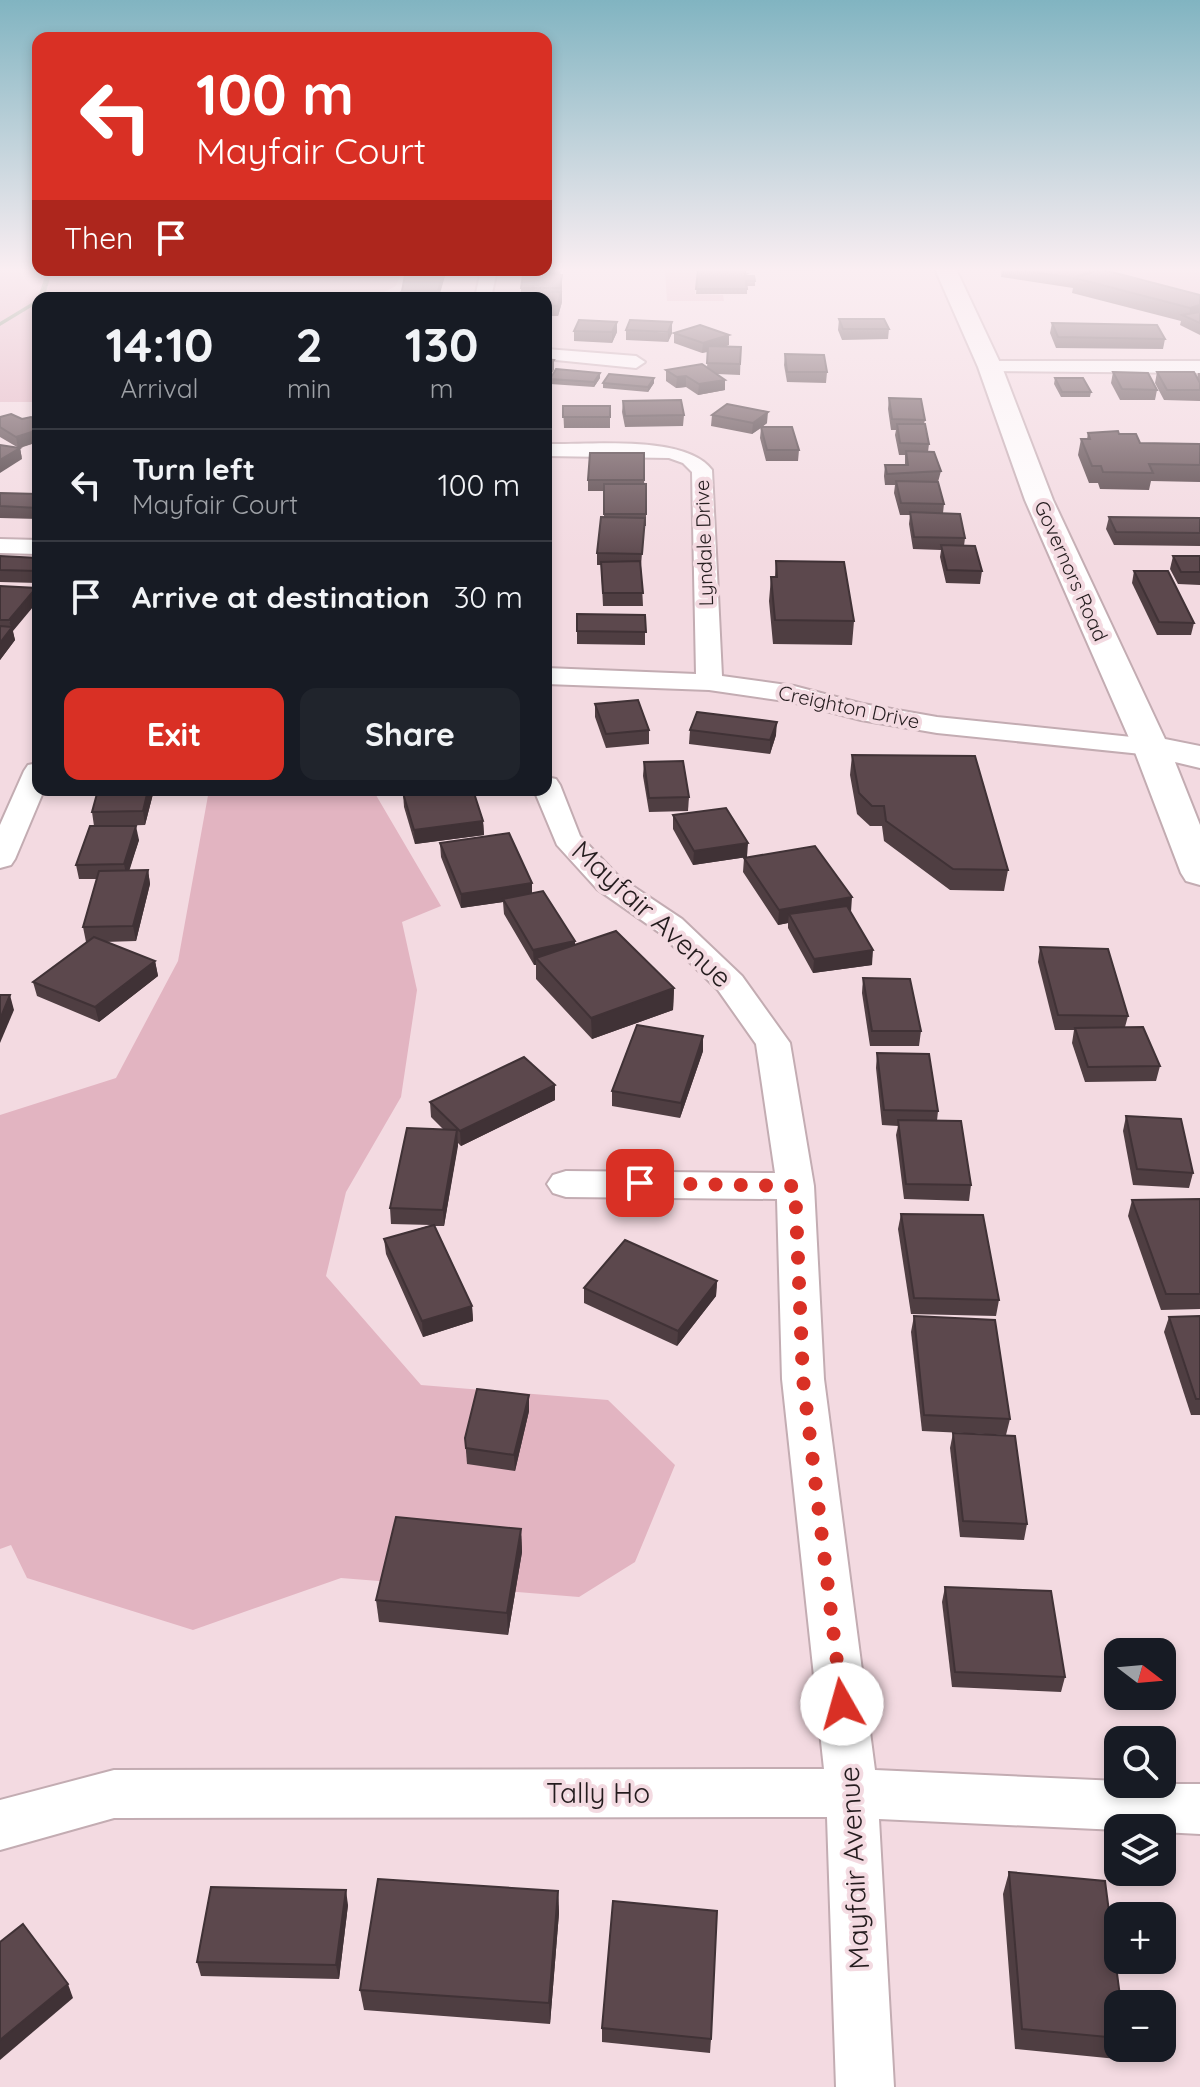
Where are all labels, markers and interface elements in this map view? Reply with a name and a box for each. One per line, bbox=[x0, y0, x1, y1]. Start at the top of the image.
text: 100 m bbox=[196, 59, 354, 129]
icon: left bbox=[64, 64, 168, 168]
text: Mayfair Court bbox=[196, 128, 426, 173]
icon: arrive bbox=[149, 216, 193, 260]
text: Then bbox=[64, 219, 133, 257]
text: 14:10 bbox=[105, 314, 214, 374]
text: 2 bbox=[295, 314, 323, 374]
text: 130 bbox=[405, 314, 479, 374]
text: Arrival bbox=[121, 372, 198, 405]
text: min bbox=[287, 372, 331, 405]
text: m bbox=[430, 372, 453, 405]
text: Turn left bbox=[132, 450, 255, 488]
icon: left bbox=[64, 463, 108, 507]
text: 100 m bbox=[438, 466, 520, 504]
street label: Lyndale Drive bbox=[689, 479, 718, 607]
text: Mayfair Court bbox=[132, 488, 298, 521]
street label: Governors Road bbox=[1029, 497, 1114, 645]
icon: arrive bbox=[64, 575, 108, 619]
text: Arrive at destination bbox=[132, 578, 430, 616]
text: 30 m bbox=[454, 578, 523, 616]
street label: Creighton Drive bbox=[776, 679, 922, 734]
button: Exit bbox=[64, 688, 284, 780]
button: Share bbox=[300, 688, 520, 780]
street label: Mayfair Avenue bbox=[565, 833, 740, 995]
pin bbox=[606, 1149, 674, 1217]
icon: arrive bbox=[618, 1161, 662, 1205]
north arrow bbox=[1104, 1638, 1176, 1710]
map controls bbox=[1104, 1638, 1176, 2062]
position arrow bbox=[800, 1662, 884, 1746]
button: search bbox=[1104, 1726, 1176, 1798]
street label: Mayfair Avenue bbox=[831, 1766, 876, 1970]
street label: Tally Ho bbox=[546, 1775, 650, 1810]
button: layers bbox=[1104, 1814, 1176, 1886]
button: + bbox=[1104, 1902, 1176, 1974]
button: − bbox=[1104, 1990, 1176, 2062]

